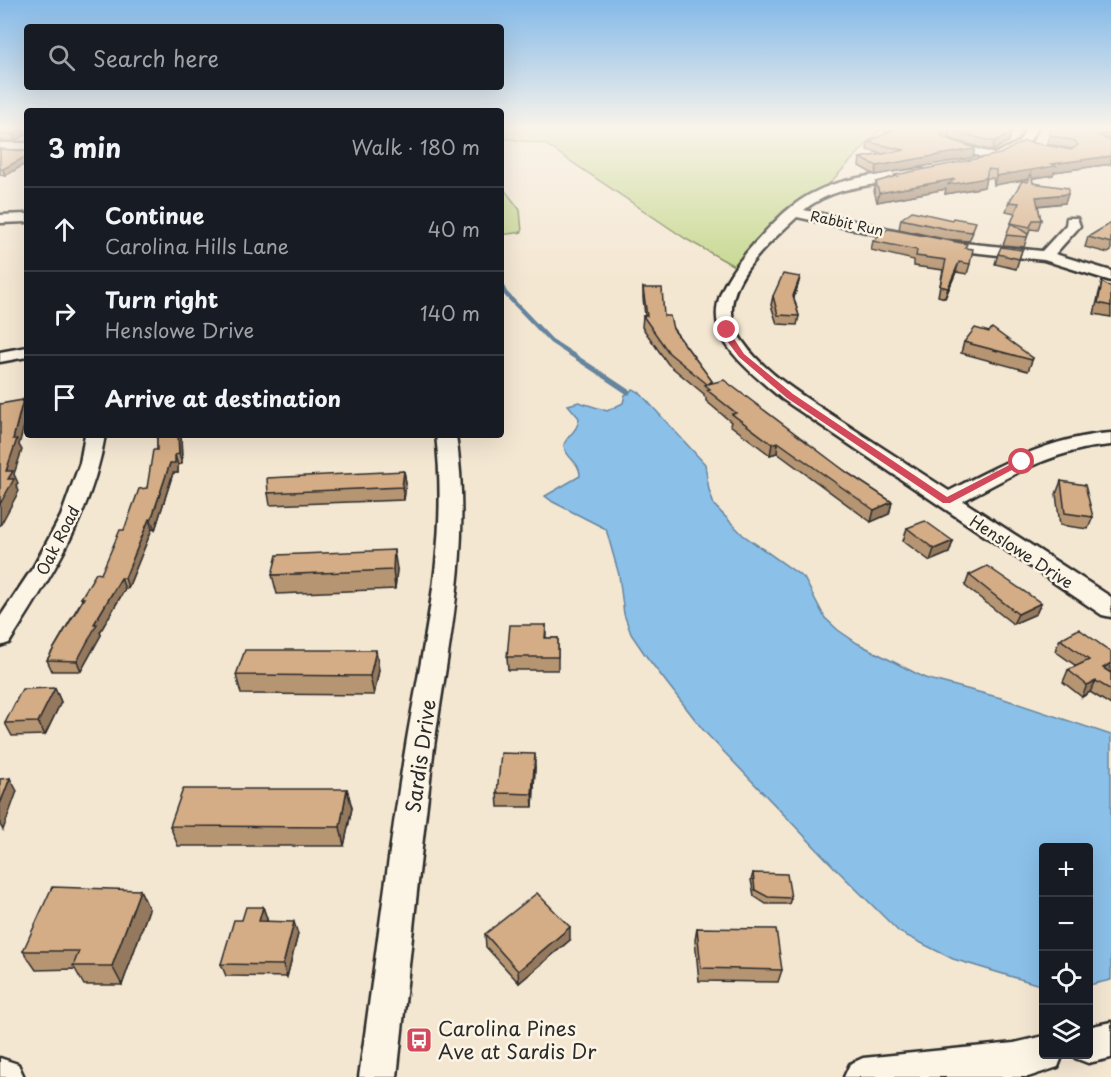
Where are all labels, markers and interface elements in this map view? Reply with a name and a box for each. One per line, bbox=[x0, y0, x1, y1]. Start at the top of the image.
search box bbox=[24, 24, 504, 90]
icon: search bbox=[45, 41, 78, 74]
text: Search here bbox=[93, 41, 219, 74]
text: 3 min bbox=[48, 128, 121, 167]
text: Walk · 180 m bbox=[352, 132, 480, 162]
text: Continue bbox=[105, 198, 204, 231]
street label: Rabbit Run bbox=[808, 205, 886, 241]
icon: ahead bbox=[48, 213, 81, 246]
text: 40 m bbox=[428, 214, 480, 244]
text: Carolina Hills Lane bbox=[105, 231, 289, 261]
text: Turn right bbox=[105, 282, 218, 315]
icon: right bbox=[48, 297, 81, 330]
text: 140 m bbox=[420, 298, 480, 328]
text: Henslowe Drive bbox=[105, 315, 254, 345]
route end bbox=[713, 316, 739, 342]
icon: arrive bbox=[48, 381, 81, 414]
text: Arrive at destination bbox=[105, 381, 341, 414]
route start bbox=[1008, 448, 1034, 474]
street label: Oak Road bbox=[29, 501, 85, 579]
street label: Henslowe Drive bbox=[965, 508, 1079, 594]
street label: Sardis Drive bbox=[397, 697, 443, 815]
map controls bbox=[1039, 843, 1093, 1059]
button: + bbox=[1039, 843, 1093, 897]
button: − bbox=[1039, 897, 1093, 951]
button: locate bbox=[1039, 951, 1093, 1005]
button: layers bbox=[1039, 1005, 1093, 1059]
place label: Carolina Pines Ave at Sardis Dr bbox=[438, 1013, 597, 1066]
bus stop icon: Carolina Pines Ave at Sardis Dr bbox=[404, 1025, 434, 1055]

